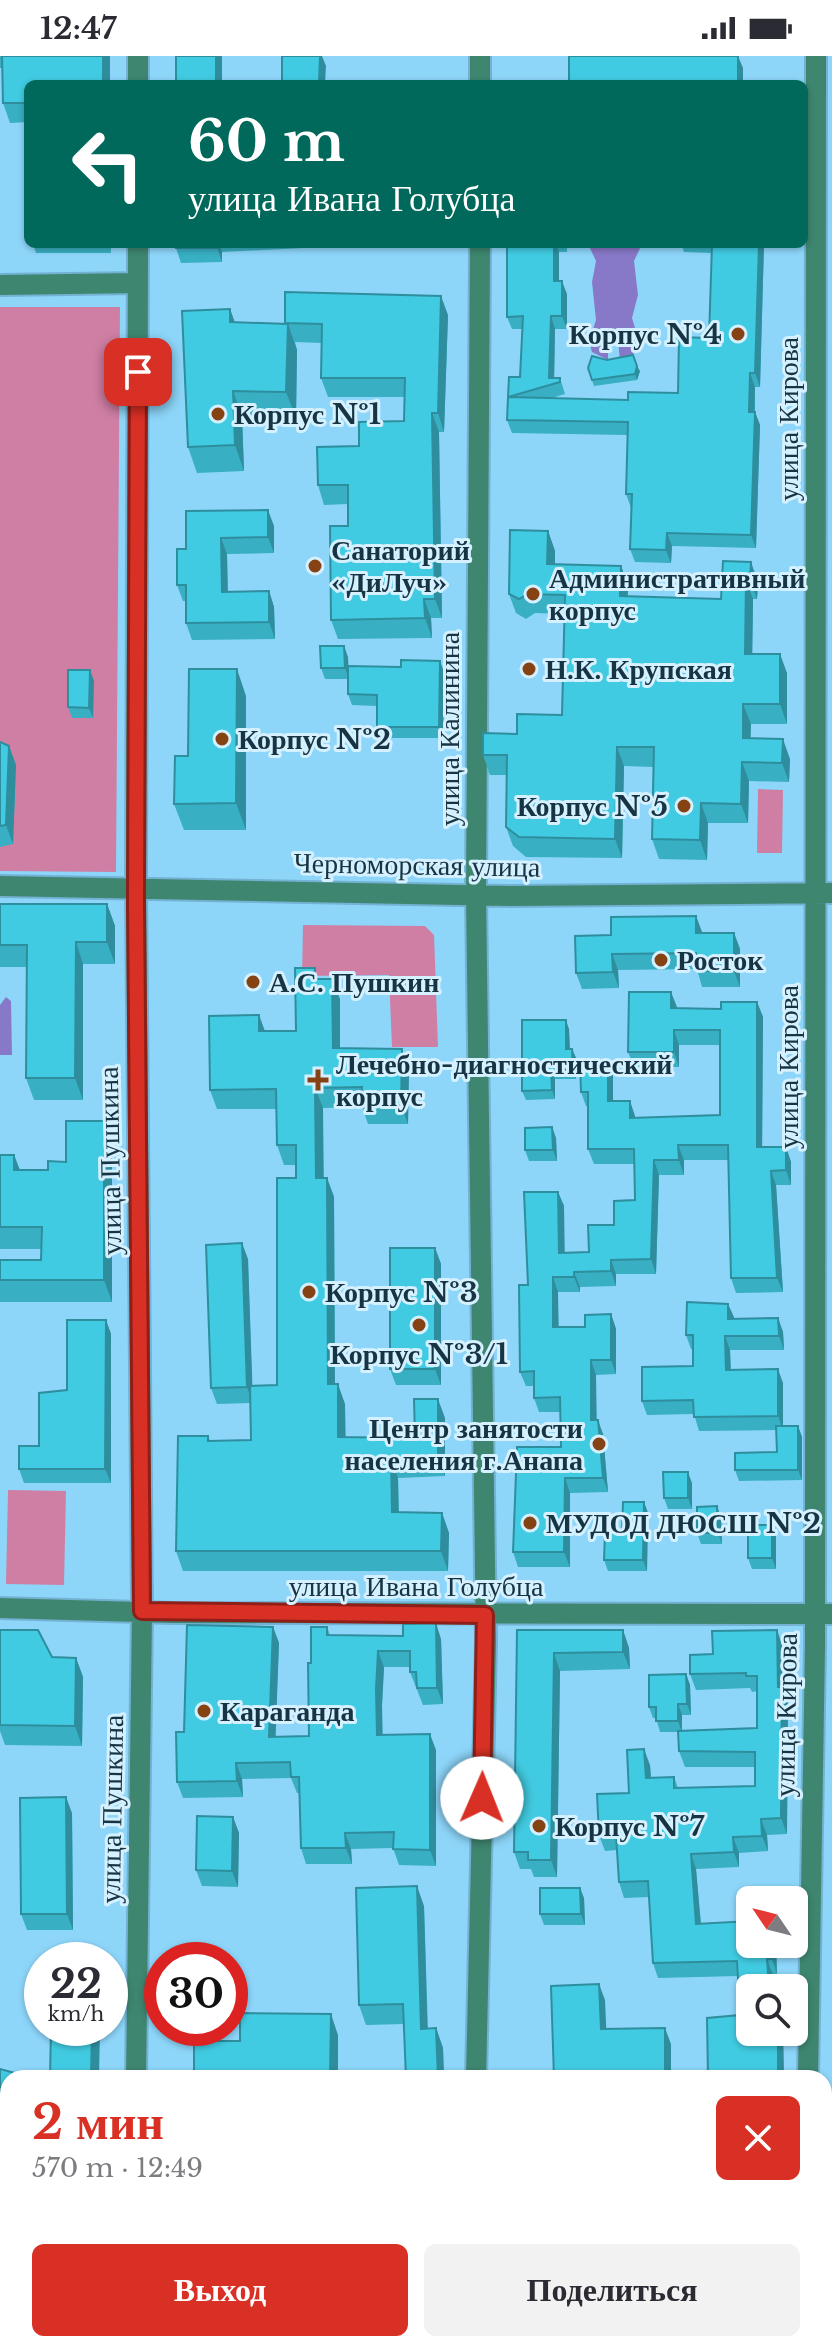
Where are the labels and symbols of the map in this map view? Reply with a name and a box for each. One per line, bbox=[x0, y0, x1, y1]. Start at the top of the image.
place label: Корпус №4 bbox=[569, 317, 722, 352]
marker: Корпус №4 bbox=[729, 325, 747, 343]
street label: улица Кирова bbox=[771, 336, 806, 501]
pin bbox=[104, 338, 172, 406]
place label: Корпус №1 bbox=[234, 397, 381, 432]
marker: Корпус №1 bbox=[209, 405, 227, 423]
place label: Санаторий «ДиЛуч» bbox=[331, 533, 470, 600]
marker: Санаторий «ДиЛуч» bbox=[306, 557, 324, 575]
place label: Административный корпус bbox=[549, 561, 805, 628]
marker: Административный корпус bbox=[524, 585, 542, 603]
street label: улица Калинина bbox=[432, 631, 467, 826]
place label: Н.К. Крупская bbox=[545, 652, 732, 687]
marker: Н.К. Крупская bbox=[520, 660, 538, 678]
place label: Корпус №2 bbox=[238, 722, 391, 757]
marker: Корпус №2 bbox=[213, 730, 231, 748]
place label: Корпус №5 bbox=[517, 789, 668, 824]
marker: Корпус №5 bbox=[675, 797, 693, 815]
street label: Черноморская улица bbox=[293, 845, 541, 885]
place label: Росток bbox=[677, 943, 764, 978]
marker: Росток bbox=[652, 951, 670, 969]
place label: А.С. Пушкин bbox=[269, 965, 439, 1000]
marker: А.С. Пушкин bbox=[244, 973, 262, 991]
street label: улица Кирова bbox=[771, 984, 806, 1149]
place label: Лечебно-диагностический корпус bbox=[336, 1047, 672, 1114]
street label: улица Пушкина bbox=[91, 1066, 129, 1256]
marker: Лечебно-диагностический корпус bbox=[307, 1069, 329, 1091]
place label: Корпус №3 bbox=[325, 1275, 478, 1310]
marker: Корпус №3 bbox=[300, 1283, 318, 1301]
marker: Корпус №3/1 bbox=[410, 1316, 428, 1334]
place label: Корпус №3/1 bbox=[330, 1337, 508, 1372]
place label: Центр занятости населения г.Анапа bbox=[345, 1411, 583, 1478]
marker: Центр занятости населения г.Анапа bbox=[590, 1435, 608, 1453]
place label: МУДОД ДЮСШ №2 bbox=[546, 1506, 821, 1541]
marker: МУДОД ДЮСШ №2 bbox=[521, 1514, 539, 1532]
street label: улица Ивана Голубца bbox=[289, 1569, 544, 1604]
street label: улица Кирова bbox=[767, 1632, 805, 1797]
place label: Караганда bbox=[220, 1694, 355, 1729]
marker: Караганда bbox=[195, 1702, 213, 1720]
street label: улица Пушкина bbox=[93, 1714, 131, 1904]
position arrow bbox=[440, 1756, 524, 1840]
place label: Корпус №7 bbox=[555, 1809, 705, 1844]
marker: Корпус №7 bbox=[530, 1817, 548, 1835]
north arrow bbox=[736, 1886, 808, 1958]
speed limit sign: 30 bbox=[144, 1942, 248, 2046]

